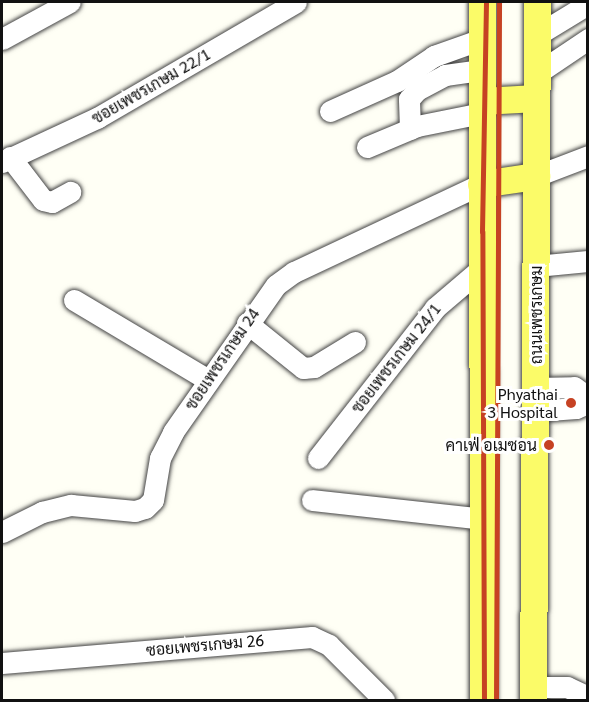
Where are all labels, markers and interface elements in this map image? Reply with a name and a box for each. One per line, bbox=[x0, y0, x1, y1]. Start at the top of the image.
street label: ซอยเพชรเกษม 22/1 bbox=[88, 44, 214, 128]
street label: ถนนเพชรเกษม bbox=[526, 266, 546, 364]
street label: ซอยเพชรเกษม 24/1 bbox=[347, 299, 445, 417]
street label: ซอยเพชรเกษม 24 bbox=[181, 304, 263, 414]
place label: Phyathai 3 Hospital bbox=[487, 384, 558, 422]
marker: Phyathai 3 Hospital bbox=[562, 394, 580, 412]
place label: คาเฟ่ อเมซอน bbox=[446, 435, 537, 455]
marker: คาเฟ่ อเมซอน bbox=[542, 438, 556, 452]
street label: ซอยเพชรเกษม 26 bbox=[145, 630, 265, 660]

